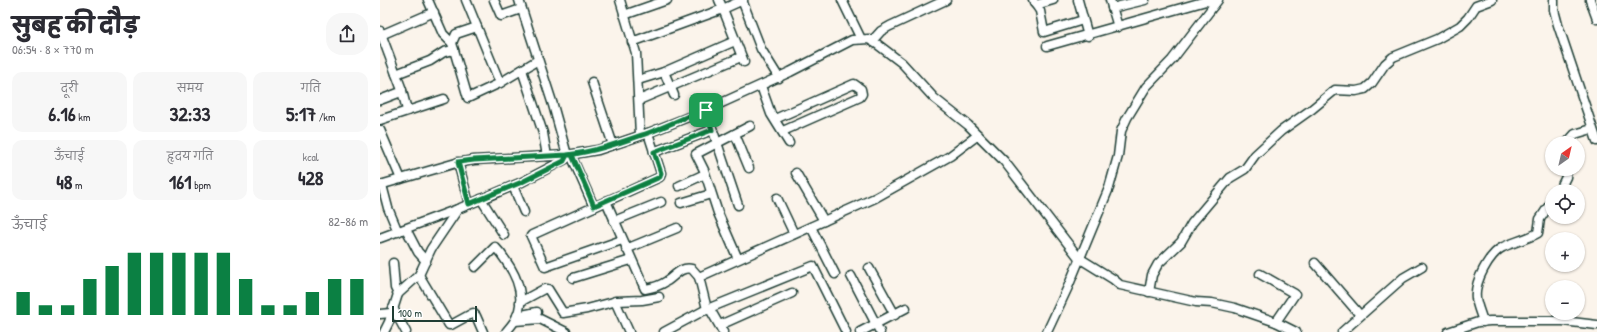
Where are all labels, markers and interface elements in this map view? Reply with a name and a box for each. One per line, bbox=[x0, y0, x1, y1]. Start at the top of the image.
text: सुबह की दौड़ bbox=[12, 10, 138, 40]
button: share bbox=[326, 13, 368, 55]
text: 06:54 · 8 × 770 m bbox=[12, 40, 93, 58]
text: दूरी bbox=[61, 81, 78, 95]
text: समय bbox=[177, 81, 203, 95]
text: गति bbox=[301, 81, 321, 95]
pin bbox=[689, 93, 723, 127]
icon: arrive bbox=[695, 99, 717, 121]
text: 6.16 bbox=[48, 100, 76, 127]
text: 32:33 bbox=[170, 100, 210, 127]
text: 5:17 bbox=[286, 100, 316, 127]
text: km bbox=[76, 110, 90, 124]
text: /km bbox=[316, 110, 335, 124]
north arrow bbox=[1545, 136, 1585, 176]
map controls bbox=[1545, 136, 1585, 320]
text: ऊँचाई bbox=[55, 149, 84, 163]
text: हृदय गति bbox=[167, 149, 213, 163]
text: kcal bbox=[303, 150, 319, 164]
text: 428 bbox=[298, 164, 323, 191]
text: 48 bbox=[56, 168, 72, 195]
text: 161 bbox=[169, 168, 192, 195]
text: m bbox=[72, 178, 82, 192]
text: bpm bbox=[192, 178, 211, 192]
button: locate bbox=[1545, 184, 1585, 224]
text: 82–86 m bbox=[328, 212, 368, 230]
text: ऊँचाई bbox=[12, 215, 47, 233]
button: + bbox=[1545, 232, 1585, 272]
button: − bbox=[1545, 280, 1585, 320]
scale bar bbox=[392, 304, 477, 323]
text: 100 m bbox=[398, 306, 422, 320]

